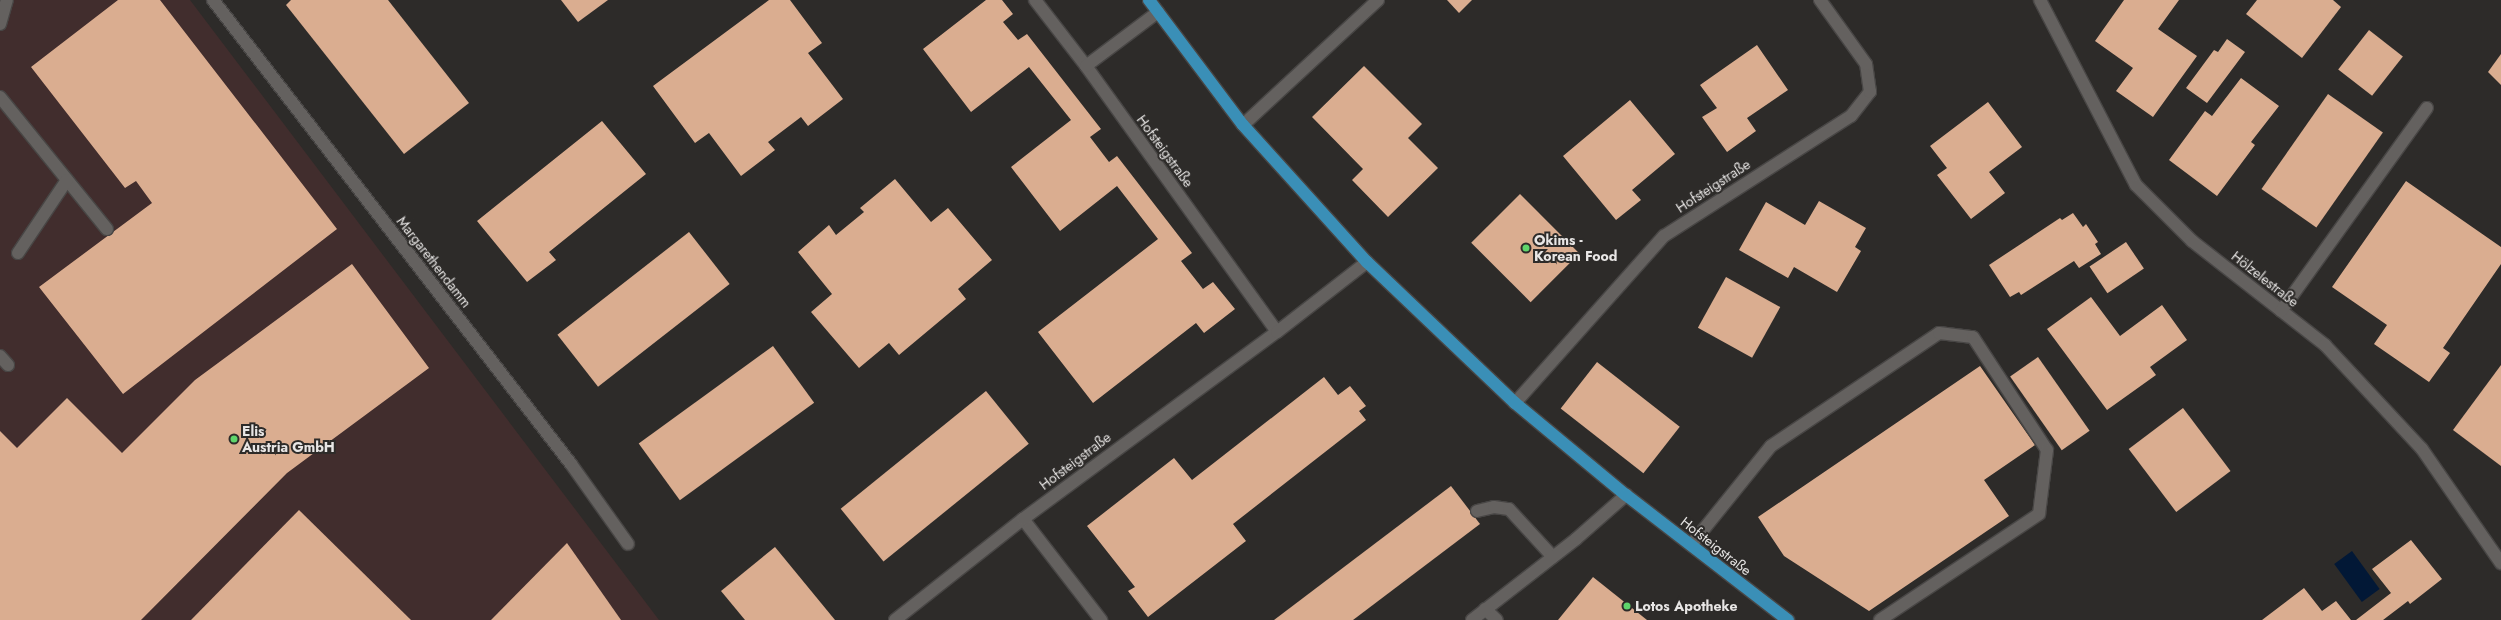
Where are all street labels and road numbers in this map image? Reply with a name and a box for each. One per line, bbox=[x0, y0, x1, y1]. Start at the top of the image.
street label: Hofsteigstraße bbox=[1133, 112, 1197, 190]
street label: Hofsteigstraße bbox=[1673, 156, 1753, 216]
street label: Margarethendamm bbox=[393, 213, 475, 311]
street label: Hölzelestraße bbox=[2228, 248, 2302, 310]
street label: Hofsteigstraße bbox=[1036, 429, 1114, 493]
street label: Hofsteigstraße bbox=[1677, 513, 1755, 579]

